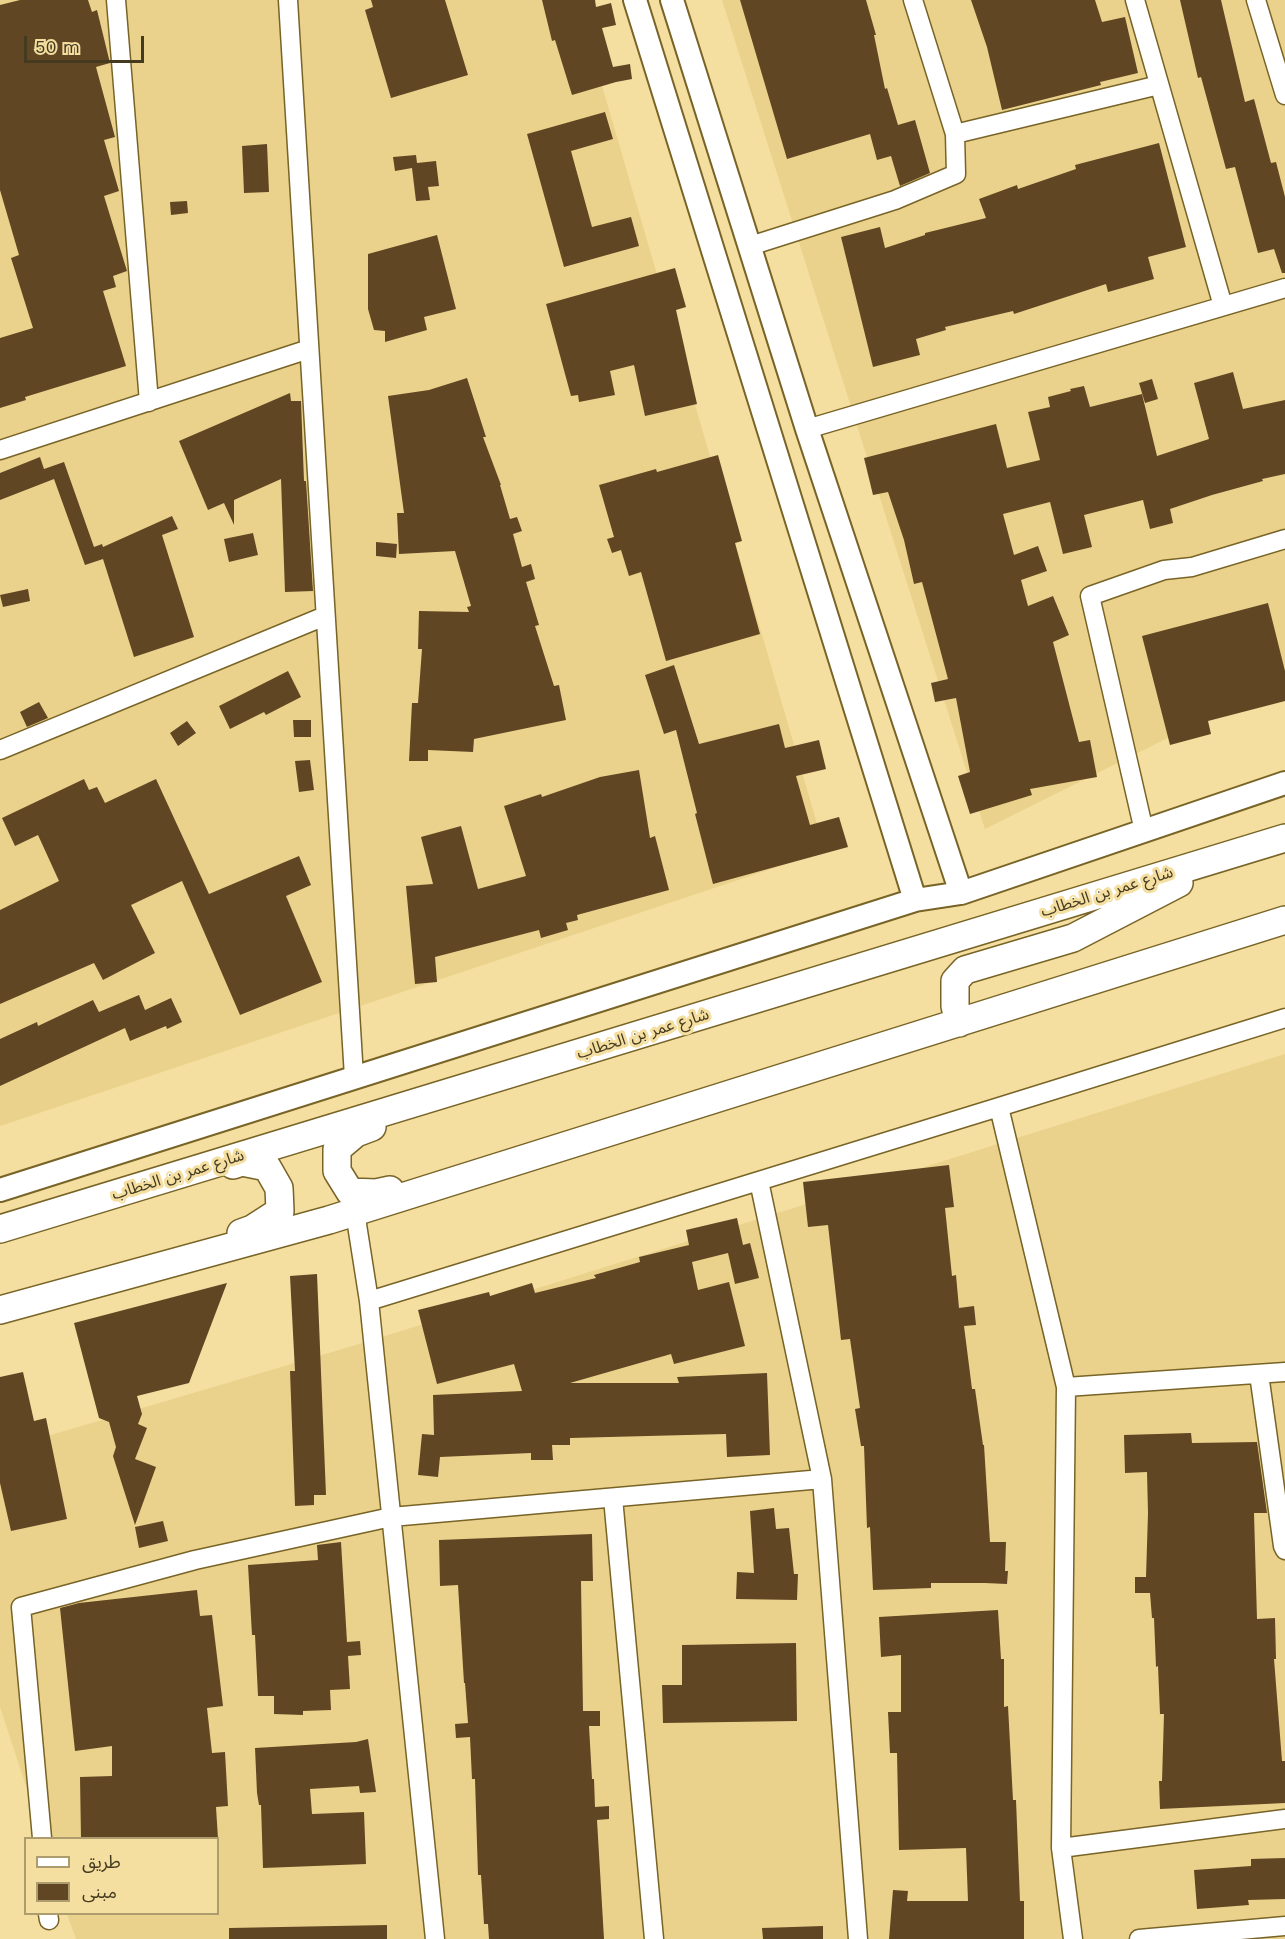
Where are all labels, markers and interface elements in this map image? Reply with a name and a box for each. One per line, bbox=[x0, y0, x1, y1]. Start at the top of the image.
scale bar bbox=[27, 24, 147, 62]
text: 50 m bbox=[35, 36, 80, 57]
street label: شارع عمر بن الخطاب bbox=[1039, 863, 1175, 921]
street label: شارع عمر بن الخطاب bbox=[575, 1005, 711, 1063]
street label: شارع عمر بن الخطاب bbox=[110, 1146, 246, 1204]
legend bbox=[24, 1837, 219, 1915]
text: طريق bbox=[82, 1851, 121, 1872]
text: مبنى bbox=[82, 1881, 117, 1902]

